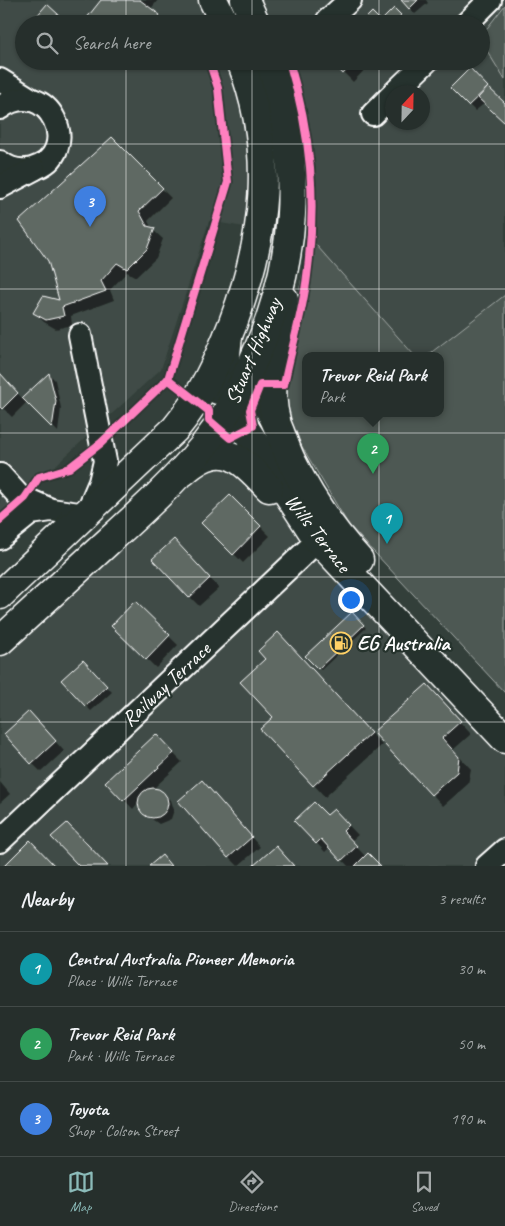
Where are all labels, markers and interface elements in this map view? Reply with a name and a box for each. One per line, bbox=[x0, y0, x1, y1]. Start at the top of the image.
search box bbox=[15, 15, 490, 70]
icon: search bbox=[33, 29, 61, 57]
text: Search here bbox=[73, 31, 150, 55]
north arrow bbox=[385, 85, 430, 130]
pin: 3 bbox=[74, 186, 106, 227]
street label: Stuart Highway bbox=[219, 292, 288, 408]
popup bbox=[302, 352, 444, 417]
text: Trevor Reid Park bbox=[320, 363, 427, 387]
text: Park bbox=[320, 387, 345, 407]
pin: 2 bbox=[357, 433, 389, 474]
street label: Wills Terrace bbox=[279, 489, 358, 579]
pin: 1 bbox=[371, 503, 403, 544]
your location bbox=[338, 587, 364, 613]
place label: EG Australia bbox=[357, 630, 451, 656]
fuel station icon: EG Australia bbox=[329, 631, 353, 655]
street label: Railway Terrace bbox=[116, 635, 217, 732]
text: Nearby bbox=[20, 886, 73, 912]
text: 3 results bbox=[438, 889, 485, 909]
text: Central Australia Pioneer Memoria bbox=[67, 947, 293, 971]
text: 1 bbox=[32, 959, 40, 979]
text: 30 m bbox=[458, 959, 485, 979]
text: Place · Wills Terrace bbox=[67, 971, 176, 991]
text: Trevor Reid Park bbox=[67, 1022, 174, 1046]
text: 2 bbox=[32, 1034, 40, 1054]
text: 50 m bbox=[458, 1034, 485, 1054]
text: Park · Wills Terrace bbox=[67, 1046, 174, 1066]
text: Toyota bbox=[67, 1097, 108, 1121]
text: 3 bbox=[32, 1109, 40, 1129]
text: 190 m bbox=[451, 1109, 485, 1129]
text: Shop · Colson Street bbox=[67, 1121, 178, 1141]
tab: Map bbox=[67, 1168, 95, 1215]
tab: Directions bbox=[228, 1168, 277, 1215]
tab: Saved bbox=[410, 1168, 438, 1215]

